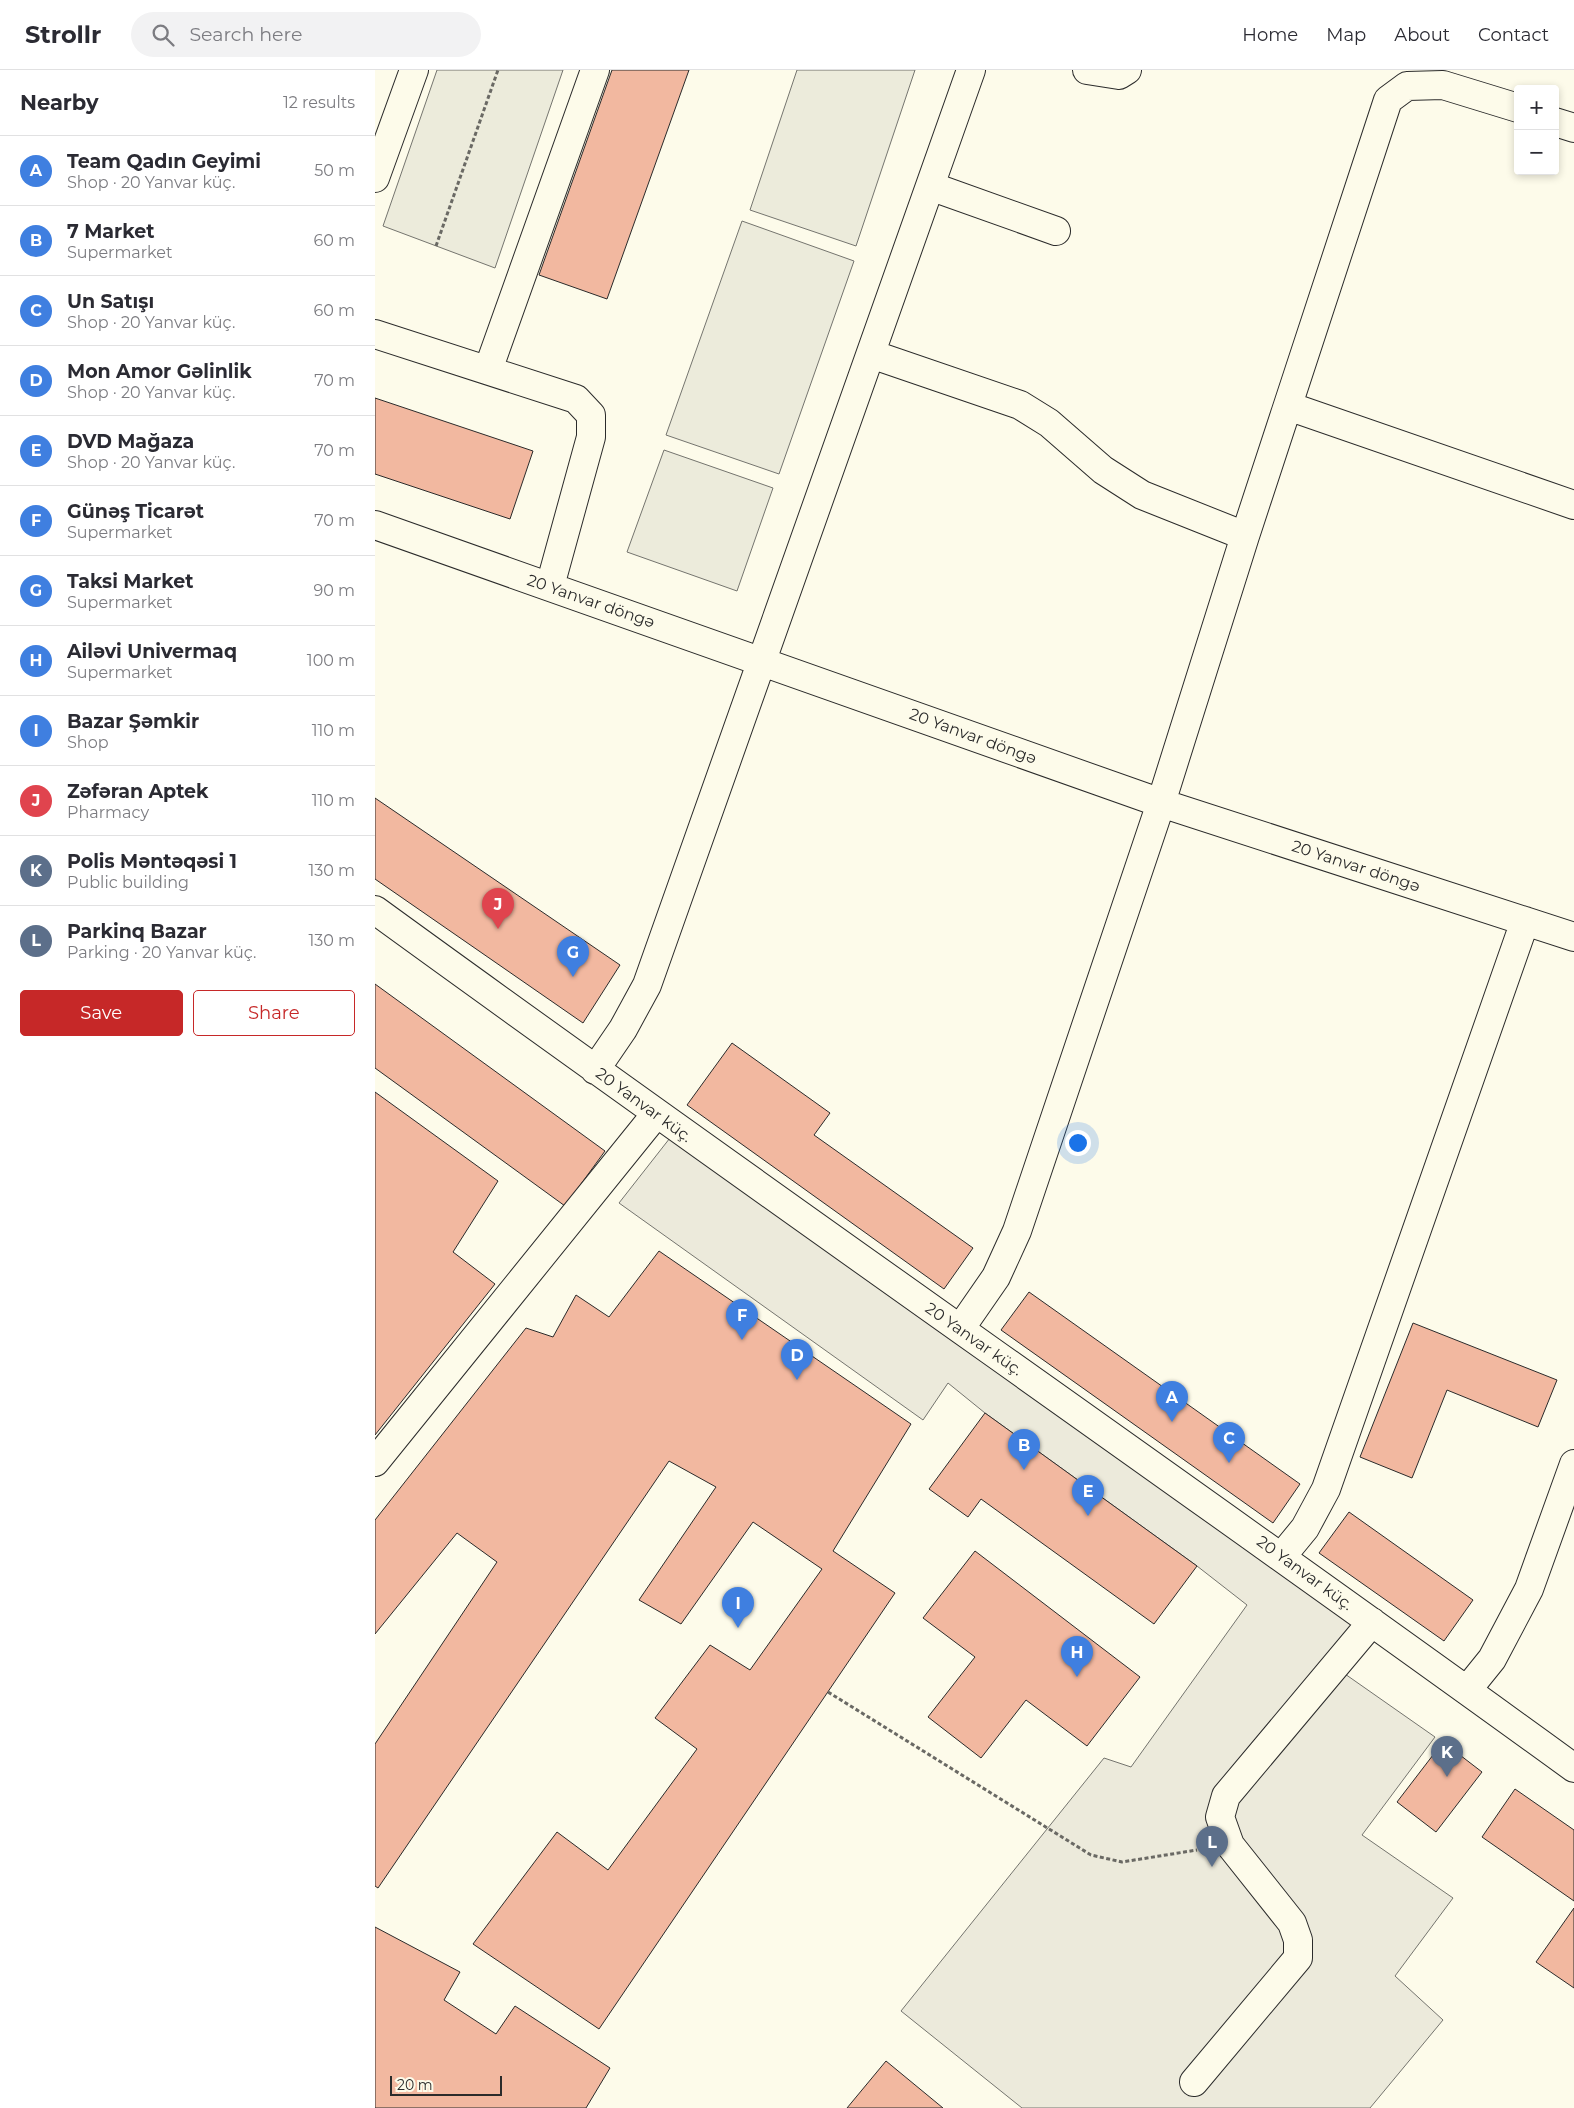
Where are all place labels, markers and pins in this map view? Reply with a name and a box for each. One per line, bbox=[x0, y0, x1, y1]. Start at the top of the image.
pin: J bbox=[482, 888, 514, 929]
pin: G bbox=[557, 936, 589, 977]
pin: F bbox=[726, 1299, 758, 1340]
pin: D bbox=[781, 1339, 813, 1380]
pin: A bbox=[1156, 1381, 1188, 1422]
pin: C bbox=[1213, 1422, 1245, 1463]
pin: B bbox=[1008, 1429, 1040, 1470]
pin: E bbox=[1072, 1475, 1104, 1516]
pin: I bbox=[722, 1587, 754, 1628]
pin: H bbox=[1061, 1636, 1093, 1677]
pin: K bbox=[1431, 1736, 1463, 1777]
pin: L bbox=[1196, 1826, 1228, 1867]

